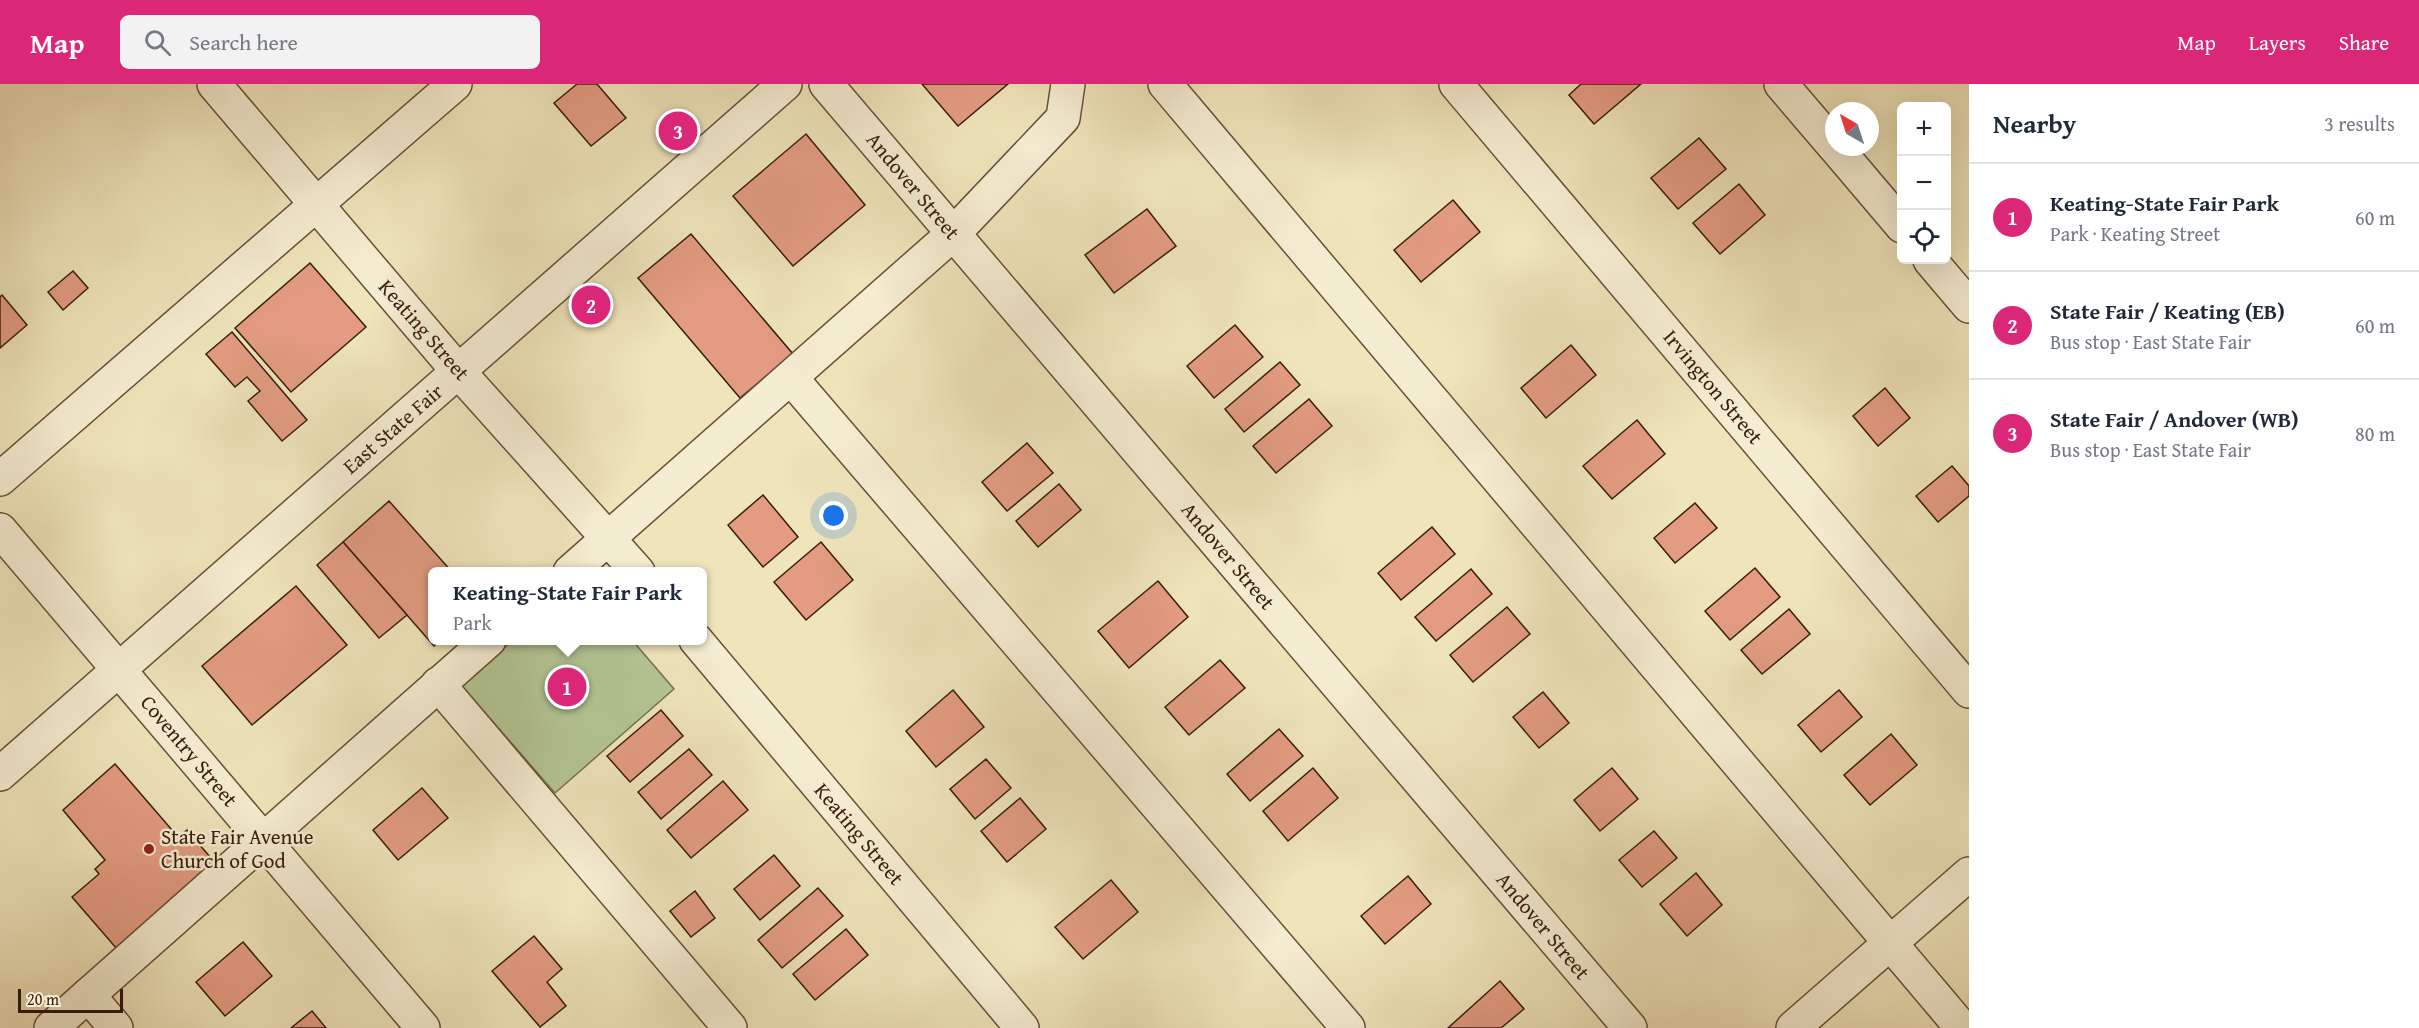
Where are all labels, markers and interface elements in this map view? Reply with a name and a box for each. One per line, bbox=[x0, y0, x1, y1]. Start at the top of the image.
search box bbox=[120, 15, 540, 69]
text: Map bbox=[30, 22, 84, 63]
icon: search bbox=[141, 26, 174, 59]
text: Search here bbox=[189, 26, 298, 58]
text: Map bbox=[2177, 27, 2216, 58]
text: Layers bbox=[2249, 27, 2306, 58]
text: Share bbox=[2339, 27, 2389, 58]
north arrow bbox=[1825, 102, 1879, 156]
map controls bbox=[1897, 102, 1951, 264]
button: + bbox=[1897, 102, 1951, 156]
text: Nearby bbox=[1993, 104, 2076, 143]
pin: 3 bbox=[658, 108, 698, 154]
text: 3 results bbox=[2324, 109, 2395, 138]
street label: Andover Street bbox=[859, 125, 968, 247]
button: − bbox=[1897, 156, 1951, 210]
text: Keating-State Fair Park bbox=[2050, 187, 2279, 219]
text: 1 bbox=[2007, 203, 2018, 232]
text: 60 m bbox=[2355, 203, 2395, 232]
button: locate bbox=[1897, 210, 1951, 264]
text: Park · Keating Street bbox=[2050, 219, 2220, 248]
street label: Keating Street bbox=[372, 272, 478, 388]
pin: 2 bbox=[572, 282, 610, 328]
text: State Fair / Keating (EB) bbox=[2050, 295, 2285, 327]
text: 2 bbox=[2007, 311, 2018, 340]
text: 60 m bbox=[2355, 311, 2395, 340]
street label: Irvington Street bbox=[1656, 323, 1771, 451]
text: Bus stop · East State Fair bbox=[2050, 327, 2251, 356]
street label: East State Fair bbox=[336, 376, 450, 481]
text: State Fair / Andover (WB) bbox=[2050, 403, 2299, 435]
text: 3 bbox=[2007, 419, 2018, 448]
text: 80 m bbox=[2355, 419, 2395, 448]
text: Bus stop · East State Fair bbox=[2050, 435, 2251, 464]
street label: Andover Street bbox=[1174, 495, 1283, 617]
your location bbox=[819, 501, 848, 530]
popup bbox=[428, 567, 707, 645]
text: Keating-State Fair Park bbox=[453, 576, 682, 608]
text: Park bbox=[453, 608, 492, 637]
pin: 1 bbox=[548, 664, 586, 710]
street label: Coventry Street bbox=[133, 688, 246, 814]
street label: Keating Street bbox=[807, 776, 912, 892]
place label: State Fair Avenue Church of God bbox=[161, 821, 314, 876]
marker: State Fair Avenue Church of God bbox=[142, 842, 156, 856]
street label: Andover Street bbox=[1489, 865, 1598, 987]
scale bar bbox=[18, 986, 123, 1014]
text: 20 m bbox=[27, 987, 59, 1011]

